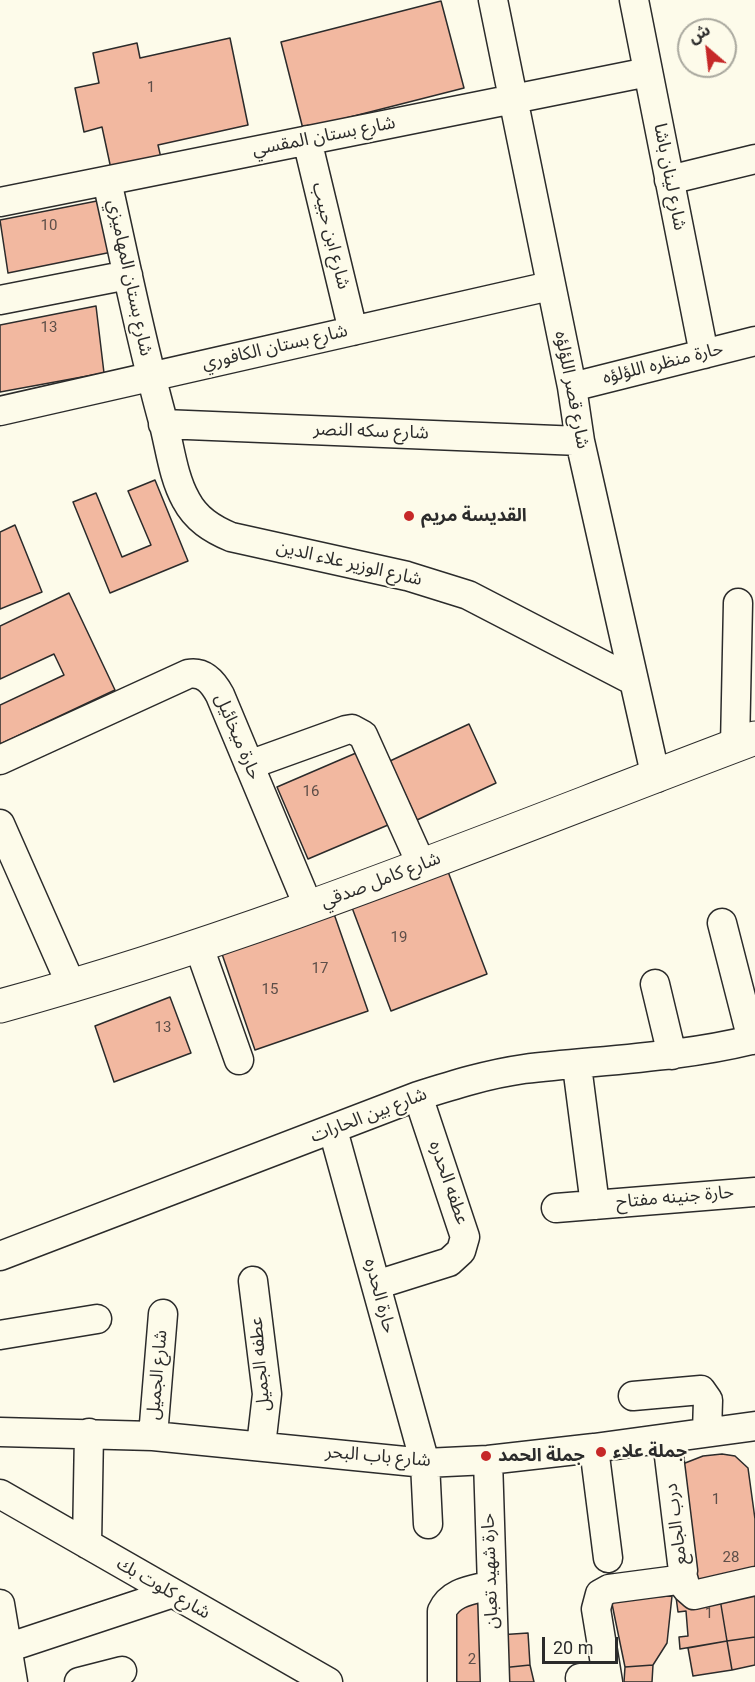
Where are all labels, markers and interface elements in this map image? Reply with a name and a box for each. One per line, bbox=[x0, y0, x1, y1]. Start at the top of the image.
north arrow bbox=[677, 18, 737, 78]
text: ش bbox=[685, 20, 713, 47]
house number: 1 bbox=[147, 79, 155, 97]
street label: شارع بستان المقسي bbox=[251, 113, 397, 161]
street label: شارع لينان باشا bbox=[648, 122, 690, 232]
street label: شارع ابن حبيب bbox=[306, 180, 354, 292]
street label: شارع بستان المهاميزي bbox=[102, 198, 156, 358]
house number: 10 bbox=[41, 217, 57, 235]
house number: 13 bbox=[41, 319, 57, 337]
street label: شارع بستان الكافوري bbox=[200, 321, 350, 375]
street label: شارع قصر اللؤلؤه bbox=[549, 329, 593, 451]
street label: حارة منظره اللؤلؤه bbox=[601, 339, 725, 389]
street label: شارع سكه النصر bbox=[313, 419, 429, 445]
place label: القديسة مريم bbox=[421, 505, 527, 527]
marker: القديسة مريم bbox=[402, 509, 416, 523]
street label: شارع الوزير علاء الدين bbox=[274, 537, 424, 591]
street label: حارة ميخائيل bbox=[209, 691, 265, 783]
house number: 16 bbox=[303, 783, 319, 801]
street label: شارع كامل صدقي bbox=[318, 848, 444, 914]
house number: 19 bbox=[391, 929, 407, 947]
house number: 17 bbox=[312, 960, 328, 978]
house number: 15 bbox=[262, 981, 278, 999]
house number: 13 bbox=[155, 1019, 171, 1037]
street label: شارع بين الحارات bbox=[308, 1084, 430, 1148]
street label: عطفه الحدره bbox=[424, 1138, 472, 1228]
street label: حارة جنينه مفتاح bbox=[615, 1182, 735, 1214]
street label: حارة الحدره bbox=[359, 1256, 399, 1336]
street label: عطفه الجميل bbox=[246, 1316, 276, 1412]
street label: شارع الجميل bbox=[143, 1329, 173, 1421]
place label: جملة علاء bbox=[613, 1441, 687, 1463]
street label: شارع باب البحر bbox=[324, 1442, 432, 1472]
place label: جملة الحمد bbox=[498, 1445, 585, 1467]
marker: جملة علاء bbox=[594, 1445, 608, 1459]
marker: جملة الحمد bbox=[479, 1449, 493, 1463]
street label: درب الجامع bbox=[661, 1482, 693, 1566]
house number: 1 bbox=[712, 1491, 720, 1509]
street label: حارة شهيد تعبان bbox=[478, 1513, 504, 1629]
house number: 28 bbox=[723, 1549, 739, 1567]
street label: شارع كلوت بك bbox=[112, 1553, 214, 1625]
house number: 1 bbox=[705, 1605, 713, 1623]
scale bar bbox=[545, 1625, 622, 1663]
text: 20 m bbox=[553, 1637, 593, 1658]
house number: 2 bbox=[468, 1651, 476, 1669]

